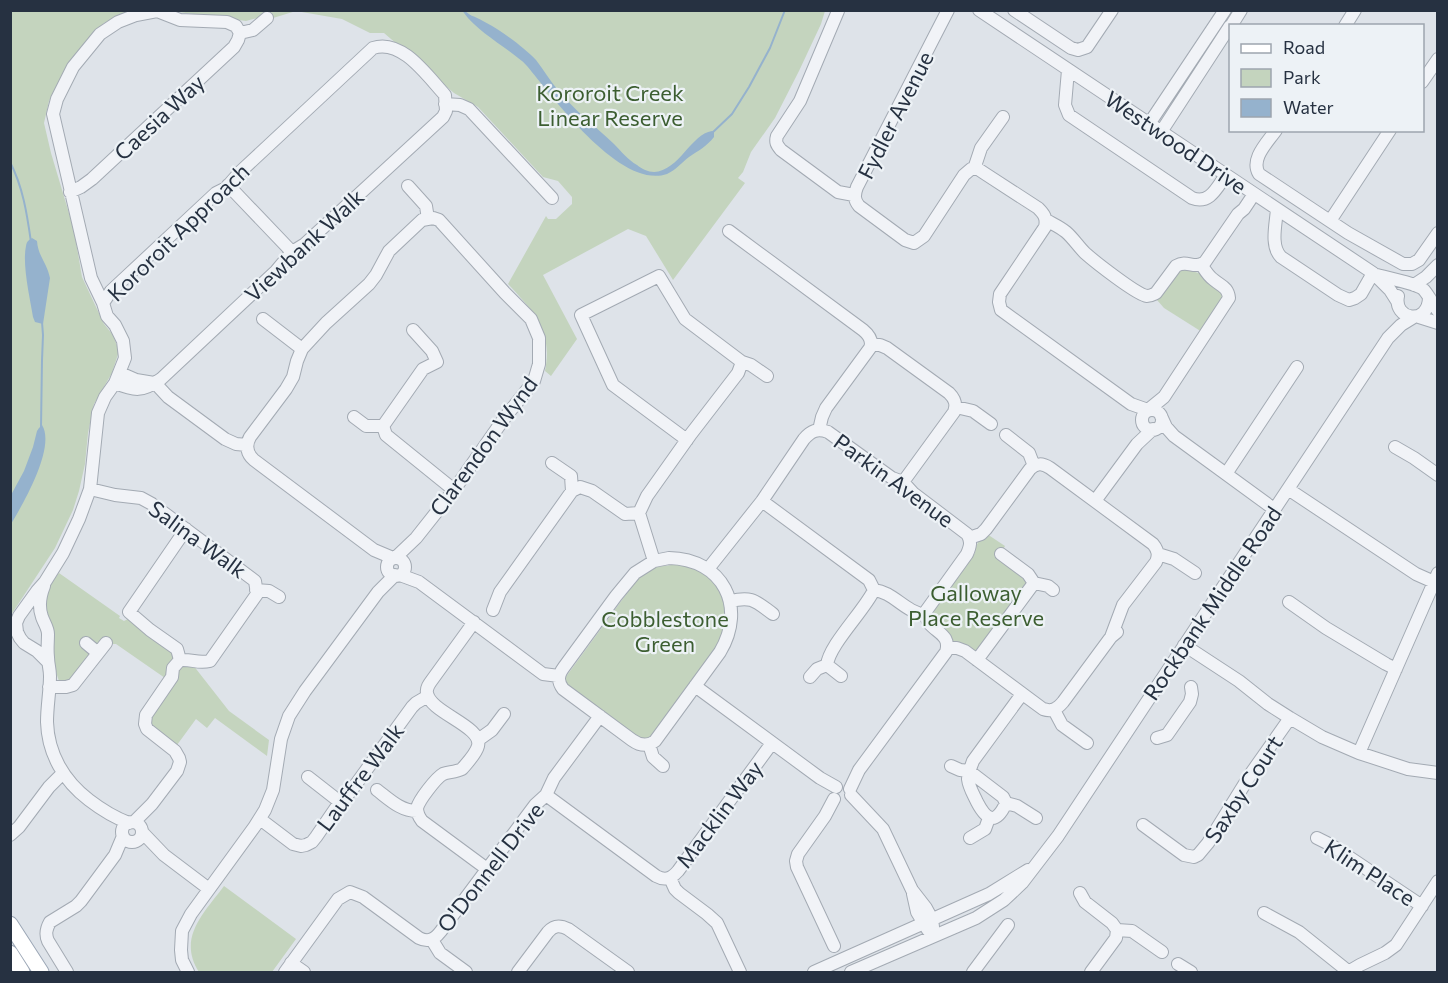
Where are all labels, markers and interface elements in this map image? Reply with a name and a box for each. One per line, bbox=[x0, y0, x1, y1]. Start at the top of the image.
legend bbox=[1229, 24, 1424, 132]
text: Road bbox=[1283, 36, 1325, 58]
street label: Fydler Avenue bbox=[851, 47, 939, 183]
text: Park bbox=[1283, 66, 1321, 88]
street label: Caesia Way bbox=[108, 68, 210, 166]
park label: Kororoit Creek Linear Reserve bbox=[536, 79, 684, 131]
street label: Westwood Drive bbox=[1100, 85, 1252, 199]
text: Water bbox=[1283, 96, 1334, 118]
street label: Kororoit Approach bbox=[101, 157, 255, 307]
street label: Viewbank Walk bbox=[239, 183, 369, 307]
street label: Clarendon Wynd bbox=[423, 371, 543, 521]
street label: Parkin Avenue bbox=[829, 427, 959, 533]
street label: Salina Walk bbox=[144, 494, 252, 584]
street label: Rockbank Middle Road bbox=[1137, 501, 1287, 705]
park label: Galloway Place Reserve bbox=[908, 579, 1044, 631]
park label: Cobblestone Green bbox=[601, 605, 729, 657]
street label: Lauffre Walk bbox=[311, 718, 409, 836]
street label: Saxby Court bbox=[1198, 730, 1288, 848]
street label: Macklin Way bbox=[670, 755, 768, 873]
street label: O'Donnell Drive bbox=[431, 797, 549, 937]
street label: Klim Place bbox=[1320, 833, 1420, 911]

